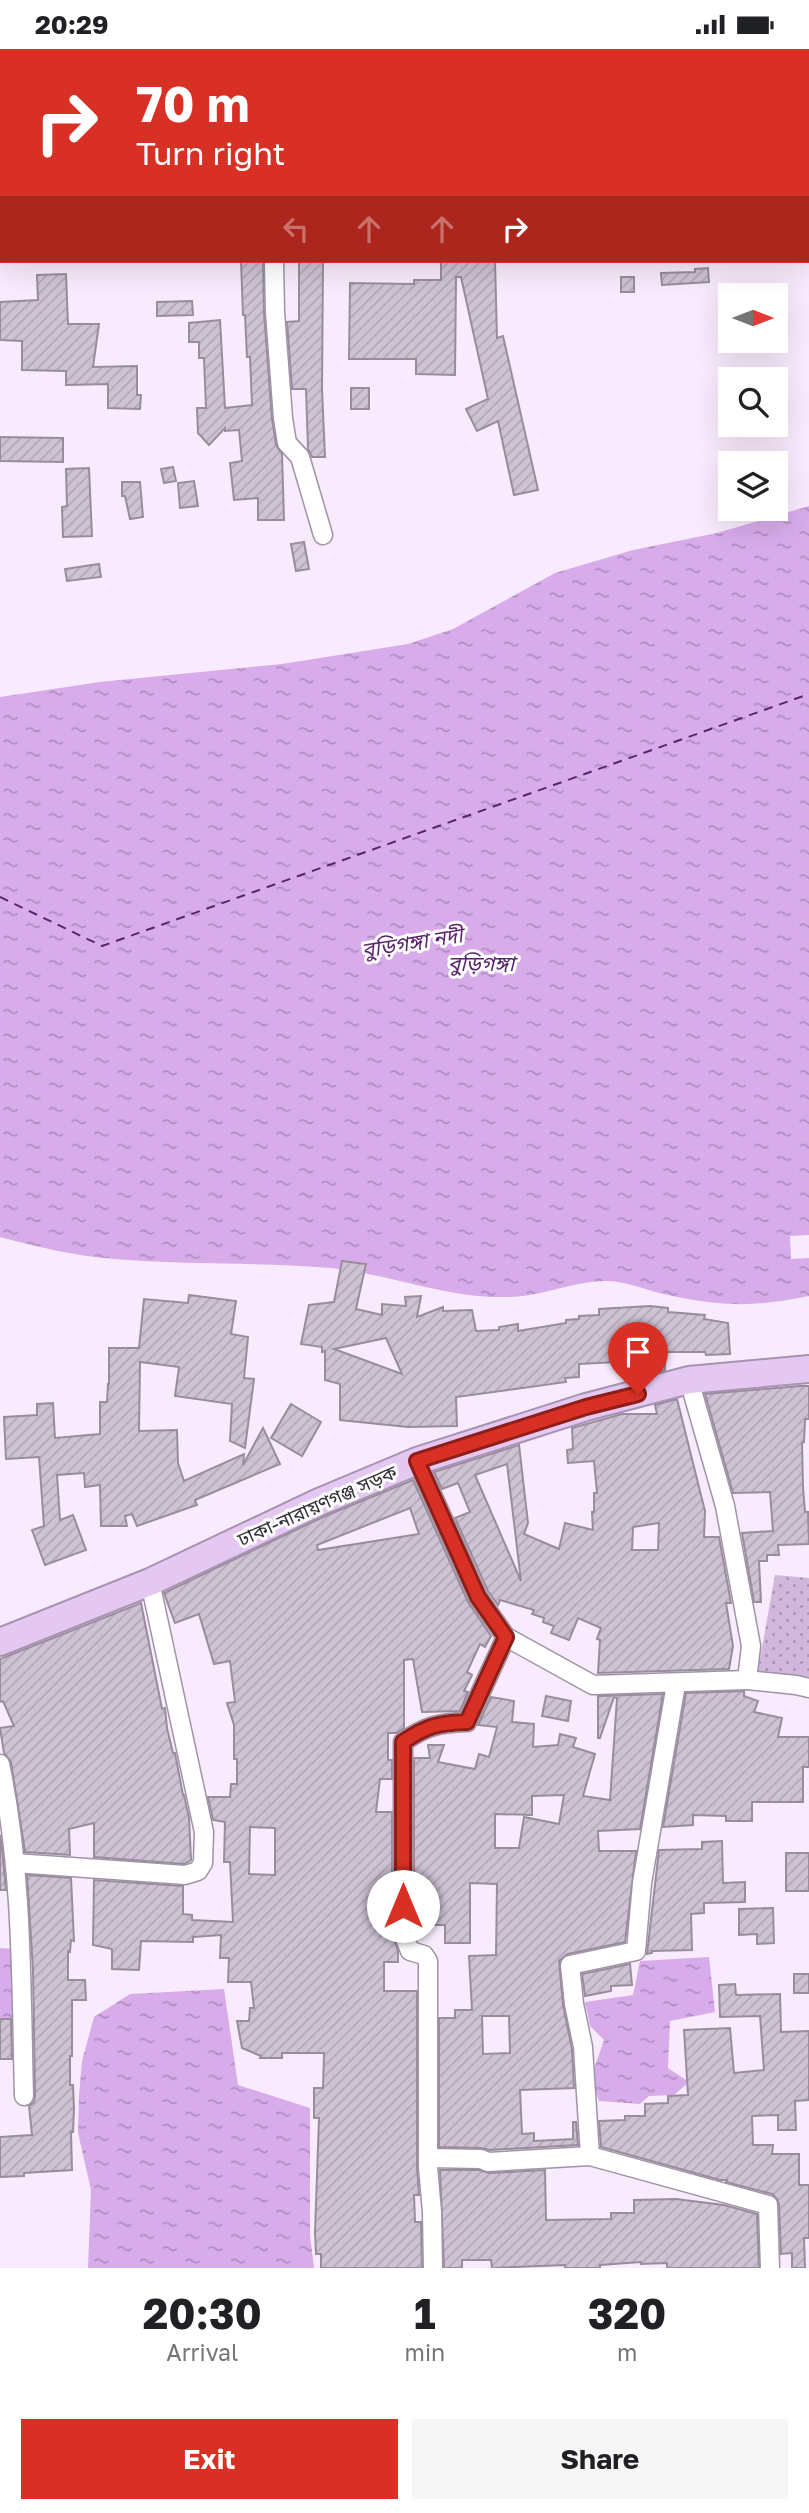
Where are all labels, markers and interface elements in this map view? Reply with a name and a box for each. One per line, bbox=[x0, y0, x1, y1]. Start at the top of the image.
text: 20:29 bbox=[35, 9, 108, 40]
text: 70 m bbox=[136, 74, 250, 133]
icon: right bbox=[21, 77, 112, 168]
text: Turn right bbox=[136, 134, 285, 172]
icon: left bbox=[277, 210, 315, 248]
icon: ahead bbox=[350, 210, 388, 248]
icon: ahead bbox=[423, 210, 461, 248]
icon: right bbox=[496, 210, 534, 248]
north arrow bbox=[718, 283, 788, 353]
map controls bbox=[718, 283, 788, 521]
button: search bbox=[718, 367, 788, 437]
button: layers bbox=[718, 451, 788, 521]
water label: বুড়িগঙ্গা নদী bbox=[360, 921, 469, 963]
water label: বুড়িগঙ্গা bbox=[448, 950, 519, 976]
pin bbox=[608, 1322, 668, 1394]
icon: arrive bbox=[619, 1333, 657, 1371]
street label: ঢাকা-নারায়ণগঞ্জ সড়ক bbox=[233, 1459, 401, 1551]
position arrow bbox=[366, 1869, 440, 1943]
text: 20:30 bbox=[143, 2288, 262, 2338]
text: 1 bbox=[414, 2288, 436, 2338]
text: 320 bbox=[588, 2288, 666, 2338]
text: Arrival bbox=[166, 2338, 238, 2366]
text: min bbox=[405, 2338, 445, 2366]
text: m bbox=[617, 2338, 637, 2366]
button: Exit bbox=[21, 2419, 398, 2499]
button: Share bbox=[412, 2419, 788, 2499]

